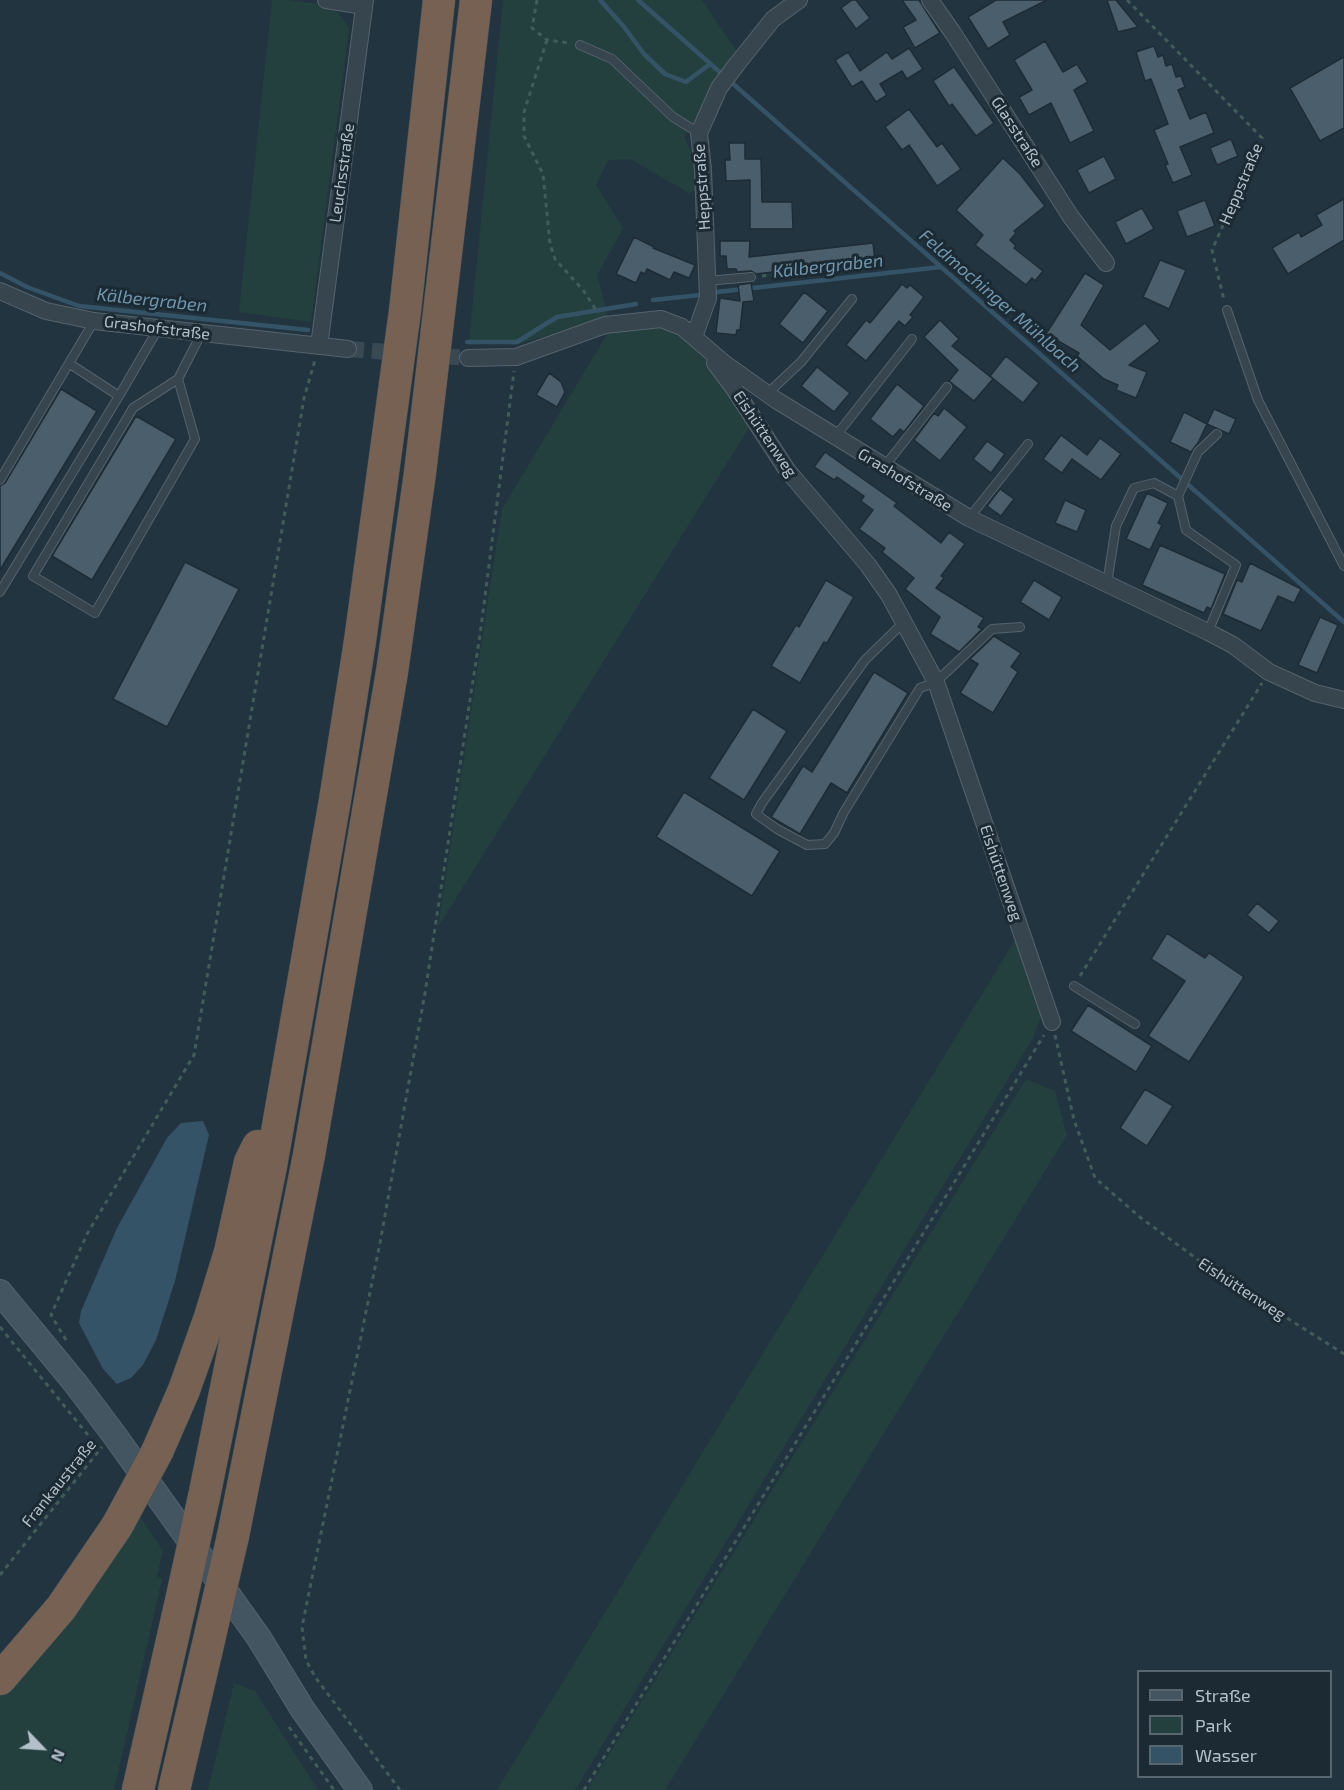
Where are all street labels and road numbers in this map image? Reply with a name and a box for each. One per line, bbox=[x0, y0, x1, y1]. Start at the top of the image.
street label: Glasstraße bbox=[987, 93, 1047, 171]
street label: Leuchsstraße bbox=[326, 122, 358, 224]
street label: Heppstraße bbox=[1215, 140, 1267, 228]
street label: Heppstraße bbox=[689, 143, 715, 231]
street label: Grashofstraße bbox=[103, 312, 211, 344]
street label: Eishüttenweg bbox=[729, 387, 801, 481]
street label: Grashofstraße bbox=[854, 444, 956, 516]
street label: Eishüttenweg bbox=[976, 823, 1026, 923]
street label: Eishüttenweg bbox=[1195, 1254, 1289, 1324]
street label: Frankaustraße bbox=[18, 1435, 100, 1531]

